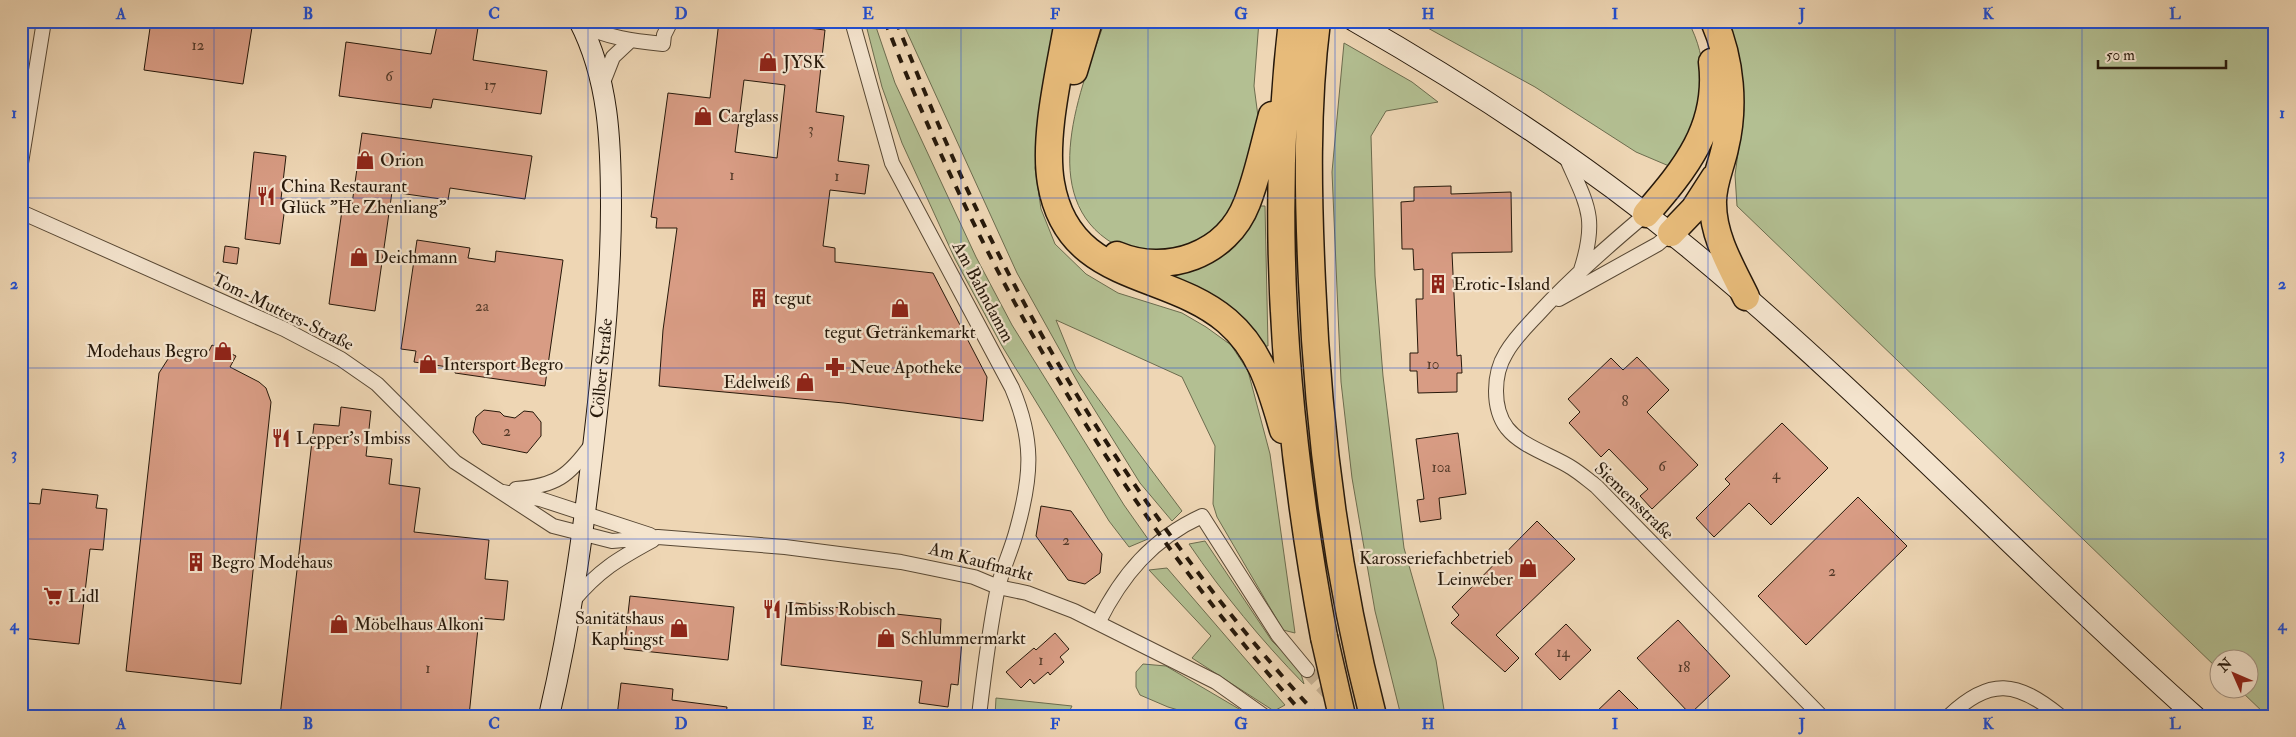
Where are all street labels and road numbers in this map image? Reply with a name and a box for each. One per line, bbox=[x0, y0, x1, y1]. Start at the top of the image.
street label: Am Bahndamm bbox=[946, 237, 1019, 347]
street label: Tom-Mutters-Straße bbox=[209, 268, 358, 356]
street label: Cölber Straße bbox=[585, 317, 618, 419]
street label: Siemensstraße bbox=[1589, 457, 1679, 545]
street label: Am Kaufmarkt bbox=[926, 537, 1036, 587]

